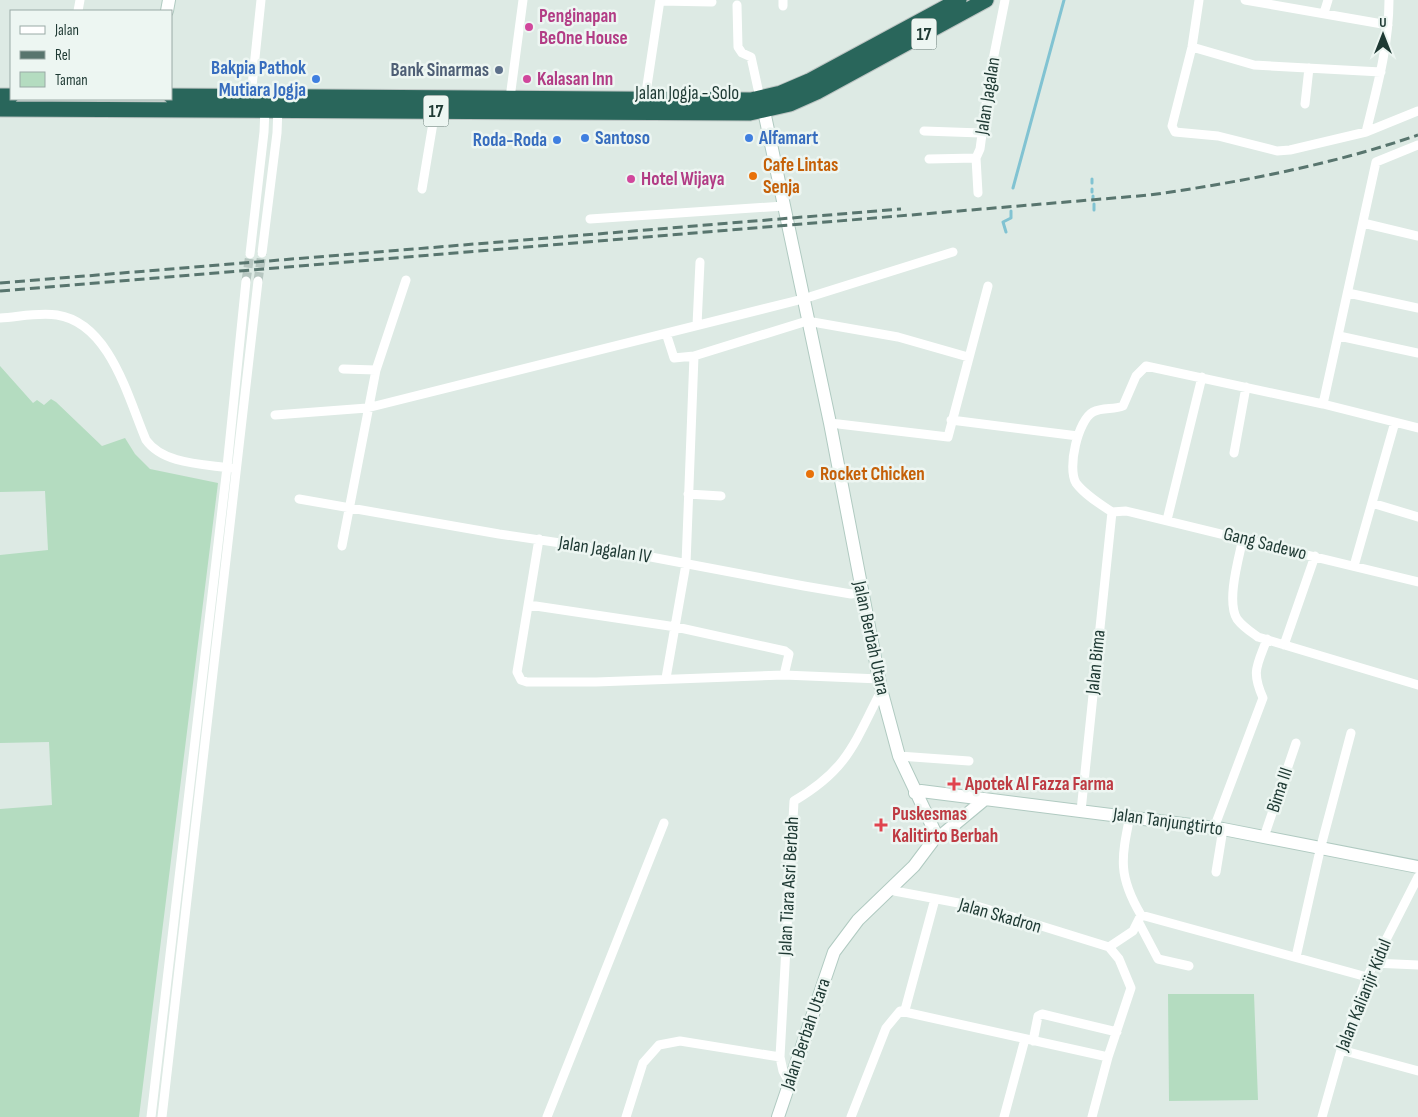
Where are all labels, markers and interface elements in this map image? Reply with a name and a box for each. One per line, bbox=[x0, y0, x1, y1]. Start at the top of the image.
place label: Penginapan BeOne House bbox=[539, 5, 628, 50]
legend bbox=[10, 10, 172, 100]
north arrow bbox=[1358, 10, 1408, 60]
text: U bbox=[1379, 14, 1387, 31]
road number: 17 bbox=[912, 18, 936, 50]
text: Jalan bbox=[54, 21, 79, 40]
marker: Penginapan BeOne House bbox=[523, 21, 535, 33]
text: Rel bbox=[55, 46, 71, 65]
street label: Jalan Jagalan bbox=[970, 56, 1005, 137]
place label: Bakpia Pathok Mutiara Jogja bbox=[211, 57, 306, 102]
place label: Bank Sinarmas bbox=[390, 59, 489, 82]
marker: Bank Sinarmas bbox=[493, 64, 505, 76]
place label: Kalasan Inn bbox=[537, 68, 613, 91]
text: Taman bbox=[55, 71, 88, 90]
marker: Bakpia Pathok Mutiara Jogja bbox=[310, 73, 322, 85]
marker: Kalasan Inn bbox=[521, 73, 533, 85]
street label: Jalan Jogja - Solo bbox=[634, 82, 739, 105]
road number: 17 bbox=[424, 95, 448, 126]
place label: Santoso bbox=[595, 127, 650, 150]
place label: Alfamart bbox=[758, 127, 818, 150]
place label: Roda-Roda bbox=[473, 129, 547, 152]
marker: Santoso bbox=[579, 132, 591, 144]
marker: Alfamart bbox=[743, 132, 755, 144]
marker: Roda-Roda bbox=[551, 134, 563, 146]
place label: Cafe Lintas Senja bbox=[763, 154, 838, 199]
place label: Hotel Wijaya bbox=[641, 168, 725, 191]
marker: Cafe Lintas Senja bbox=[747, 170, 759, 182]
marker: Hotel Wijaya bbox=[625, 173, 637, 185]
place label: Rocket Chicken bbox=[820, 463, 925, 486]
marker: Rocket Chicken bbox=[804, 468, 816, 480]
street label: Gang Sadewo bbox=[1221, 523, 1309, 565]
street label: Jalan Jagalan IV bbox=[556, 531, 653, 569]
street label: Jalan Berbah Utara bbox=[847, 578, 894, 697]
street label: Jalan Bima bbox=[1081, 629, 1111, 696]
street label: Bima III bbox=[1262, 765, 1298, 815]
place label: Apotek Al Fazza Farma bbox=[964, 773, 1114, 796]
marker: Apotek Al Fazza Farma bbox=[947, 777, 961, 791]
place label: Puskesmas Kalitirto Berbah bbox=[892, 803, 998, 848]
street label: Jalan Tanjungtirto bbox=[1111, 803, 1224, 841]
street label: Jalan Tiara Asri Berbah bbox=[774, 816, 804, 957]
marker: Puskesmas Kalitirto Berbah bbox=[874, 818, 888, 832]
street label: Jalan Skadron bbox=[955, 893, 1044, 939]
street label: Jalan Kalianjir Kidul bbox=[1331, 936, 1397, 1055]
street label: Jalan Berbah Utara bbox=[776, 975, 836, 1094]

